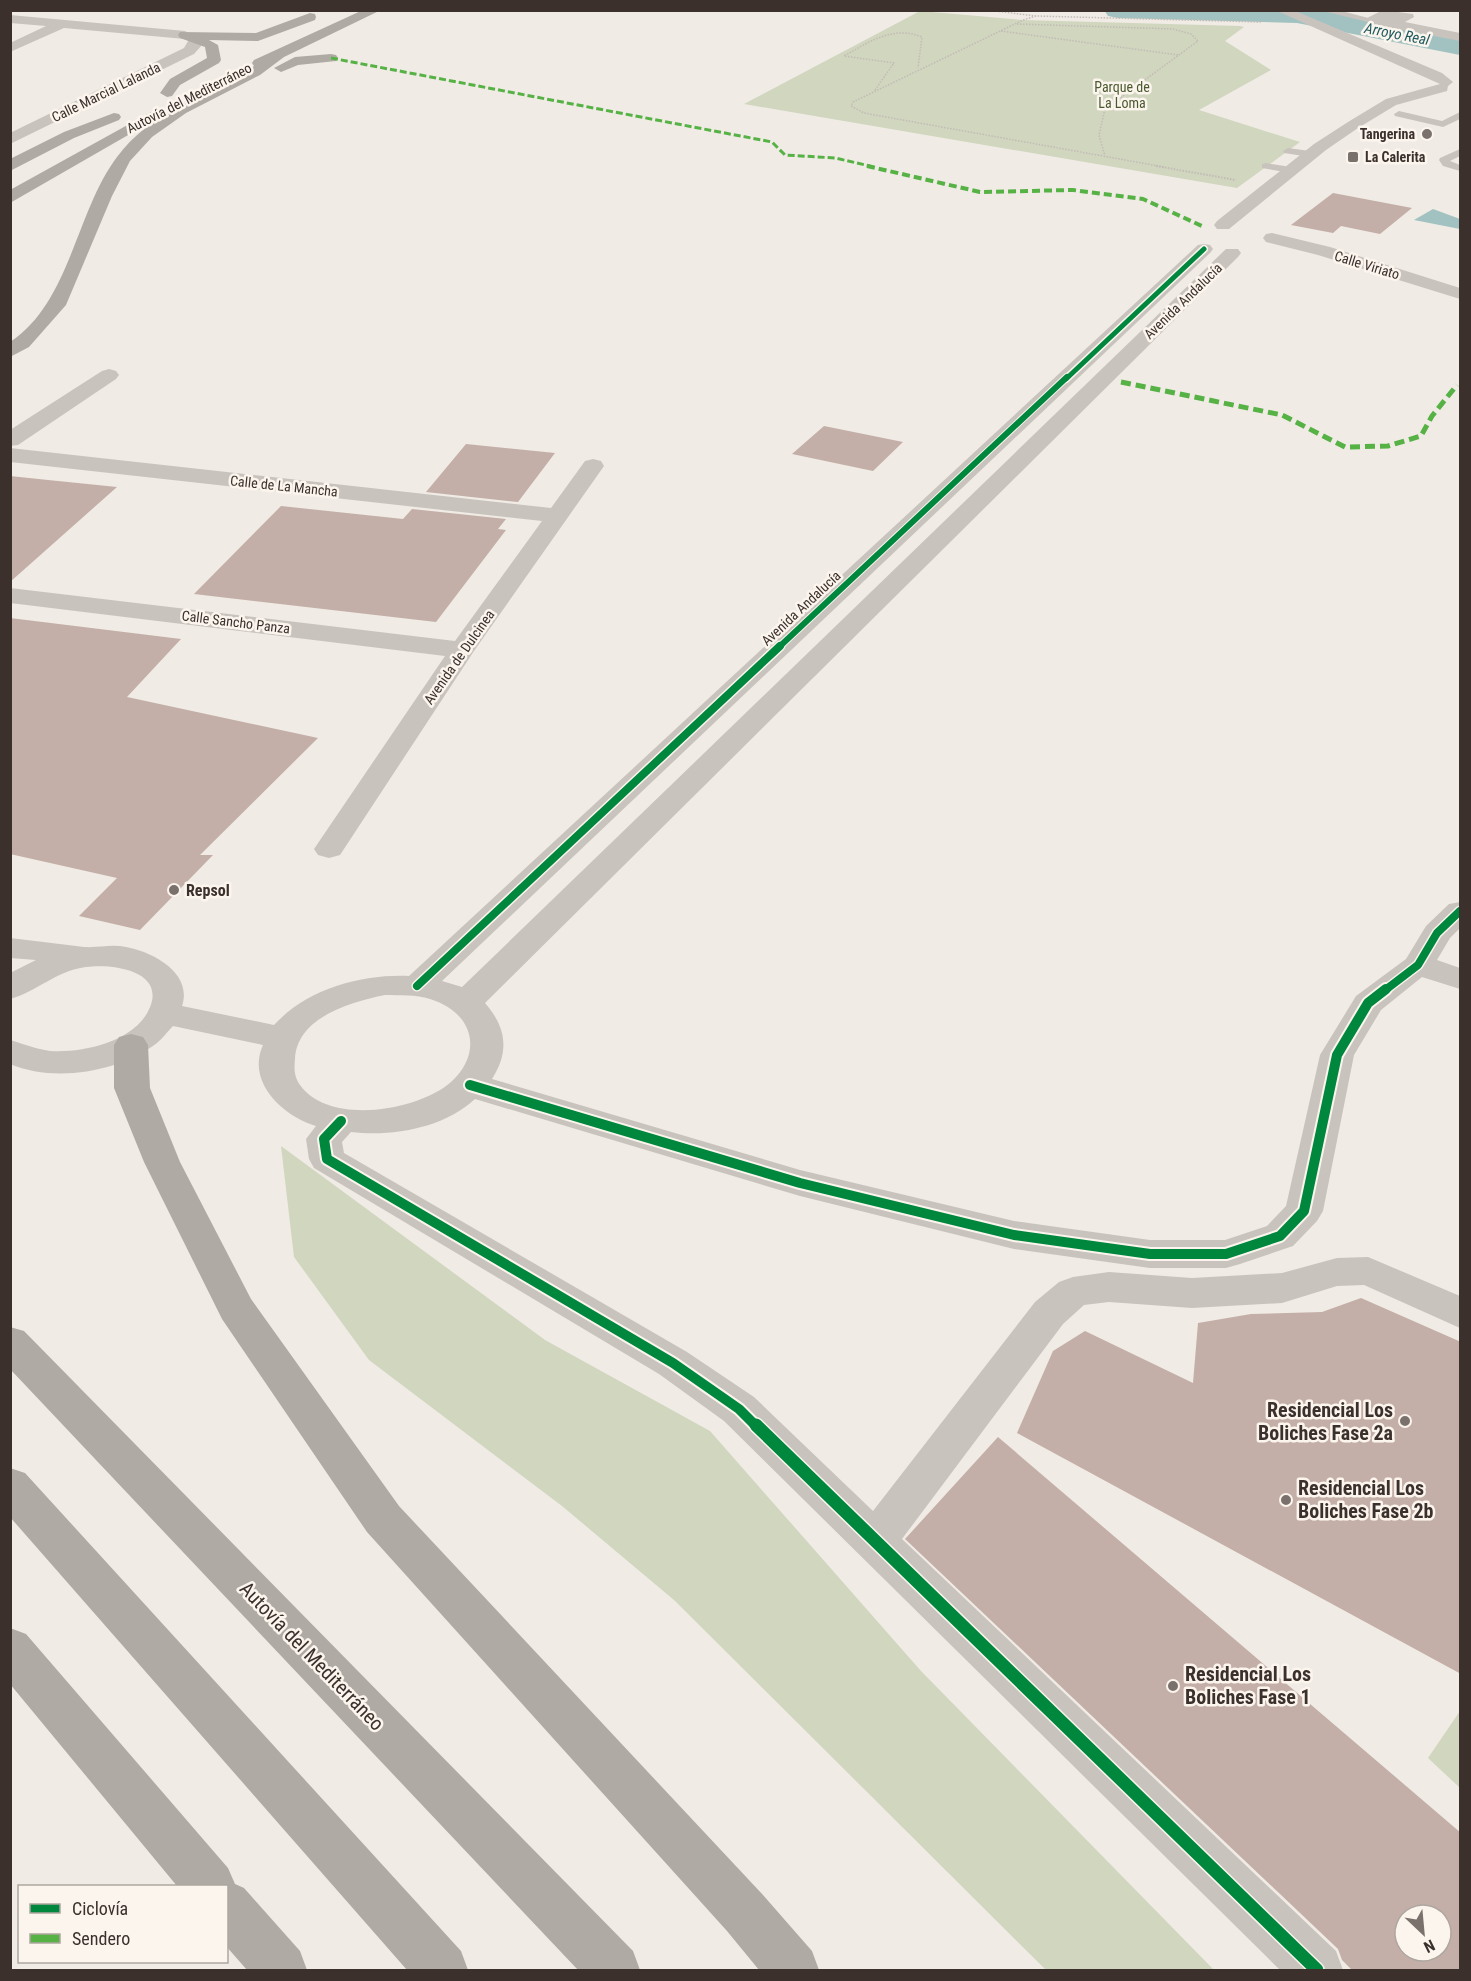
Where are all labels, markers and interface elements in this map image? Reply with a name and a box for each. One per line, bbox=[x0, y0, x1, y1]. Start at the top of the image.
water label: Arroyo Real bbox=[1362, 19, 1432, 49]
street label: Calle Marcial Lalanda bbox=[49, 59, 163, 125]
street label: Autovía del Mediterráneo bbox=[124, 60, 254, 136]
park label: Parque de La Loma bbox=[1094, 79, 1150, 111]
place label: Tangerina bbox=[1360, 126, 1415, 142]
marker: Tangerina bbox=[1420, 127, 1434, 141]
place label: La Calerita bbox=[1365, 149, 1426, 165]
marker: La Calerita bbox=[1346, 150, 1360, 164]
street label: Calle Viriato bbox=[1333, 248, 1401, 282]
street label: Avenida Andalucía bbox=[1141, 260, 1225, 342]
street label: Calle de La Mancha bbox=[229, 472, 339, 500]
street label: Avenida Andalucía bbox=[758, 567, 844, 649]
street label: Calle Sancho Panza bbox=[181, 607, 291, 637]
street label: Avenida de Dulcinea bbox=[420, 607, 498, 707]
place label: Repsol bbox=[186, 881, 230, 900]
marker: Repsol bbox=[167, 883, 181, 897]
place label: Residencial Los Boliches Fase 2a bbox=[1258, 1398, 1393, 1445]
marker: Residencial Los Boliches Fase 2a bbox=[1398, 1414, 1412, 1428]
place label: Residencial Los Boliches Fase 2b bbox=[1298, 1476, 1434, 1523]
marker: Residencial Los Boliches Fase 2b bbox=[1279, 1493, 1293, 1507]
street label: Autovía del Mediterráneo bbox=[235, 1577, 389, 1735]
place label: Residencial Los Boliches Fase 1 bbox=[1185, 1662, 1311, 1709]
marker: Residencial Los Boliches Fase 1 bbox=[1166, 1679, 1180, 1693]
legend bbox=[18, 1885, 228, 1963]
text: Ciclovía bbox=[72, 1898, 128, 1919]
north arrow bbox=[1393, 1903, 1453, 1963]
text: Sendero bbox=[72, 1928, 130, 1949]
text: N bbox=[1421, 1935, 1438, 1957]

